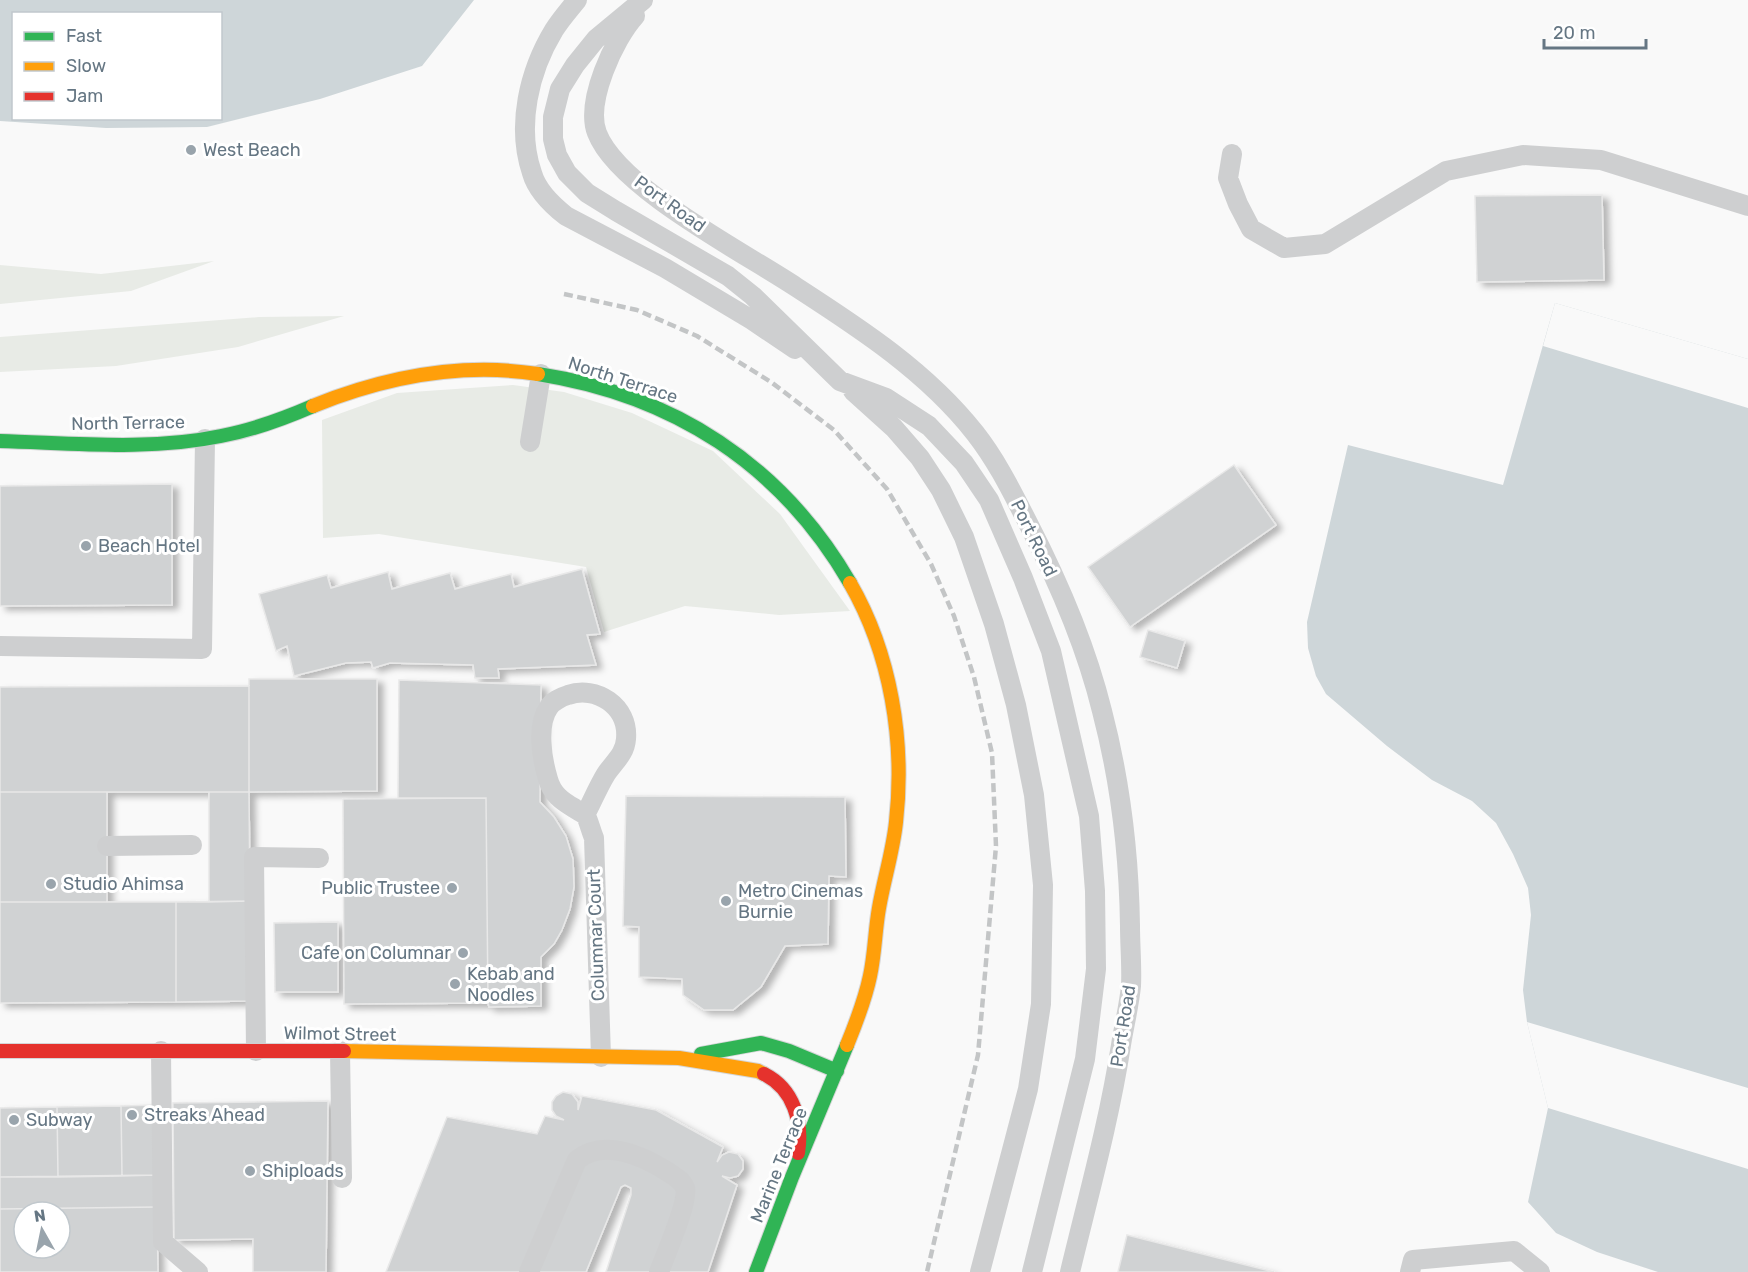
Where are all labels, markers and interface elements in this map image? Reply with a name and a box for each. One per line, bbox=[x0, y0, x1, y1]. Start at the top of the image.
legend bbox=[12, 12, 222, 120]
scale bar bbox=[1544, 12, 1646, 50]
text: 20 m bbox=[1553, 22, 1595, 44]
text: Fast bbox=[66, 25, 102, 47]
text: Slow bbox=[66, 55, 106, 77]
text: Jam bbox=[66, 85, 103, 107]
place label: West Beach bbox=[203, 139, 301, 161]
marker: West Beach bbox=[184, 143, 198, 157]
street label: Port Road bbox=[630, 171, 710, 237]
street label: North Terrace bbox=[565, 352, 681, 408]
street label: North Terrace bbox=[71, 411, 185, 435]
street label: Port Road bbox=[1006, 496, 1062, 580]
place label: Beach Hotel bbox=[98, 535, 200, 557]
marker: Beach Hotel bbox=[79, 539, 93, 553]
street label: Columnar Court bbox=[583, 869, 609, 1001]
place label: Studio Ahimsa bbox=[63, 873, 184, 895]
marker: Studio Ahimsa bbox=[44, 877, 58, 891]
place label: Public Trustee bbox=[321, 877, 440, 899]
place label: Metro Cinemas Burnie bbox=[738, 880, 863, 923]
marker: Public Trustee bbox=[445, 881, 459, 895]
marker: Metro Cinemas Burnie bbox=[719, 894, 733, 908]
place label: Cafe on Columnar bbox=[301, 942, 451, 964]
marker: Cafe on Columnar bbox=[456, 946, 470, 960]
place label: Kebab and Noodles bbox=[467, 963, 555, 1006]
marker: Kebab and Noodles bbox=[448, 977, 462, 991]
street label: Port Road bbox=[1106, 983, 1140, 1069]
street label: Wilmot Street bbox=[283, 1022, 397, 1046]
place label: Streaks Ahead bbox=[144, 1104, 265, 1126]
street label: Marine Terrace bbox=[746, 1104, 812, 1226]
marker: Streaks Ahead bbox=[125, 1108, 139, 1122]
place label: Subway bbox=[26, 1109, 92, 1131]
marker: Subway bbox=[7, 1113, 21, 1127]
place label: Shiploads bbox=[262, 1160, 344, 1182]
marker: Shiploads bbox=[243, 1164, 257, 1178]
north arrow bbox=[12, 1200, 72, 1260]
text: N bbox=[33, 1205, 47, 1226]

